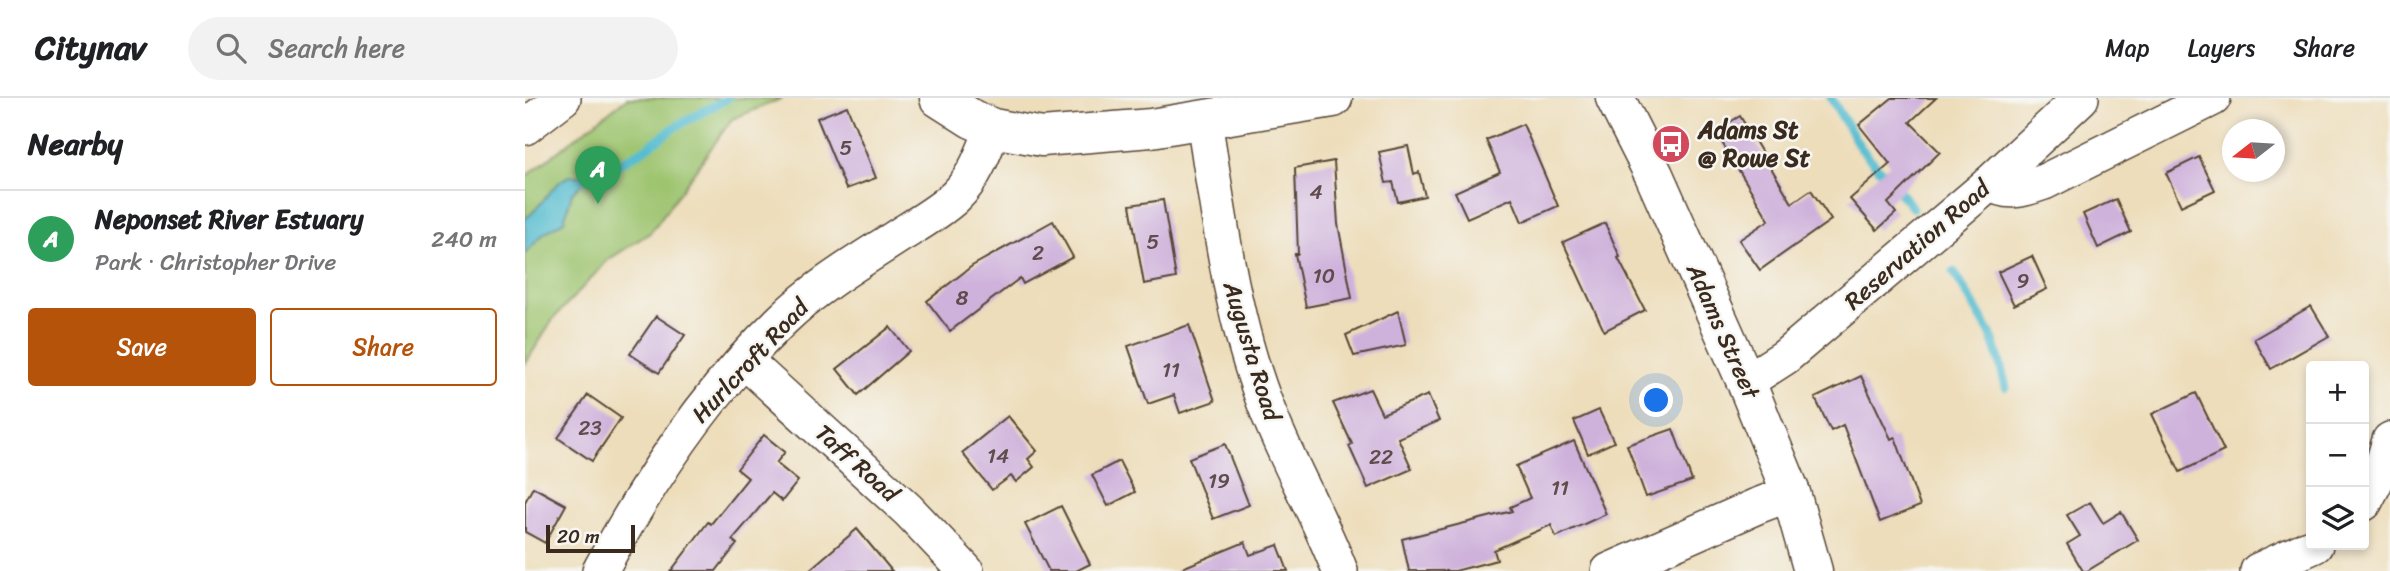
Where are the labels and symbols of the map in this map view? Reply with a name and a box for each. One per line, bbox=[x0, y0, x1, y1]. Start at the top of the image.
place label: Adams St @ Rowe St bbox=[1697, 109, 1811, 179]
north arrow bbox=[2222, 119, 2285, 182]
bus stop icon: Adams St @ Rowe St bbox=[1650, 123, 1692, 165]
house number: 5 bbox=[840, 129, 853, 167]
pin: A bbox=[575, 146, 621, 204]
street label: Reservation Road bbox=[1834, 168, 2001, 321]
house number: 4 bbox=[1309, 173, 1323, 211]
house number: 5 bbox=[1147, 223, 1160, 261]
house number: 2 bbox=[1032, 234, 1044, 272]
street label: Adams Street bbox=[1674, 255, 1772, 407]
house number: 10 bbox=[1313, 257, 1335, 295]
house number: 9 bbox=[2017, 262, 2030, 300]
street label: Augusta Road bbox=[1211, 275, 1294, 428]
house number: 8 bbox=[956, 279, 969, 317]
street label: Hurlcroft Road bbox=[681, 287, 821, 433]
house number: 11 bbox=[1162, 351, 1180, 389]
your location bbox=[1639, 383, 1673, 417]
house number: 23 bbox=[578, 409, 602, 447]
street label: Taff Road bbox=[805, 413, 911, 514]
house number: 14 bbox=[987, 437, 1009, 475]
house number: 22 bbox=[1369, 438, 1393, 476]
house number: 19 bbox=[1208, 462, 1230, 500]
house number: 11 bbox=[1551, 469, 1569, 507]
scale bar bbox=[546, 522, 635, 554]

